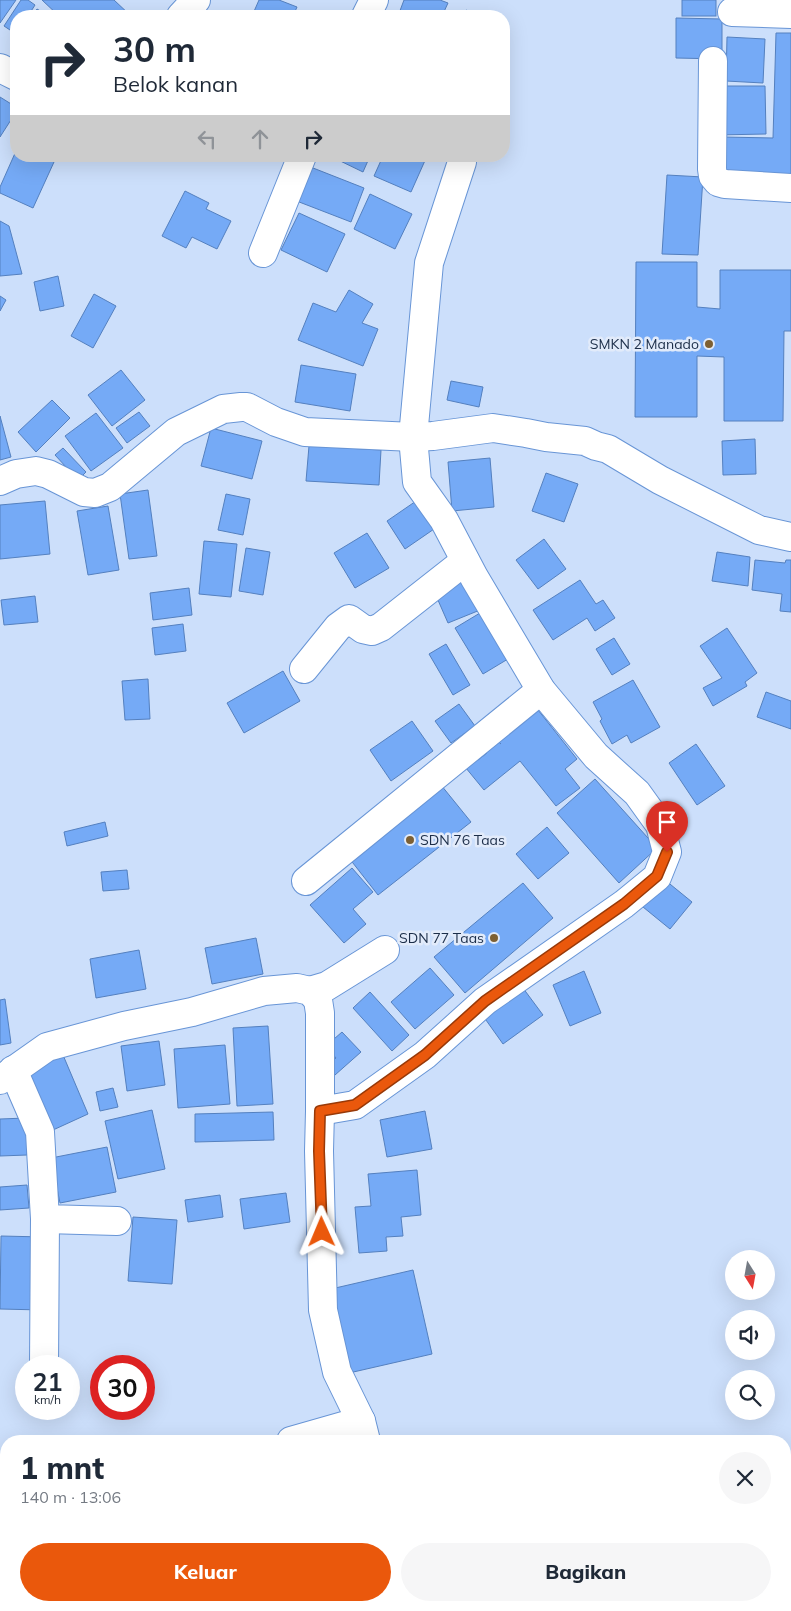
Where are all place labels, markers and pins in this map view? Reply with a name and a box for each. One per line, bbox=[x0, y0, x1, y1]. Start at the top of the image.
place label: SMKN 2 Manado bbox=[590, 335, 699, 353]
marker: SMKN 2 Manado bbox=[703, 338, 715, 350]
pin bbox=[646, 801, 688, 852]
place label: SDN 76 Taas bbox=[420, 831, 505, 849]
marker: SDN 76 Taas bbox=[404, 834, 416, 846]
place label: SDN 77 Taas bbox=[399, 929, 484, 947]
marker: SDN 77 Taas bbox=[488, 932, 500, 944]

